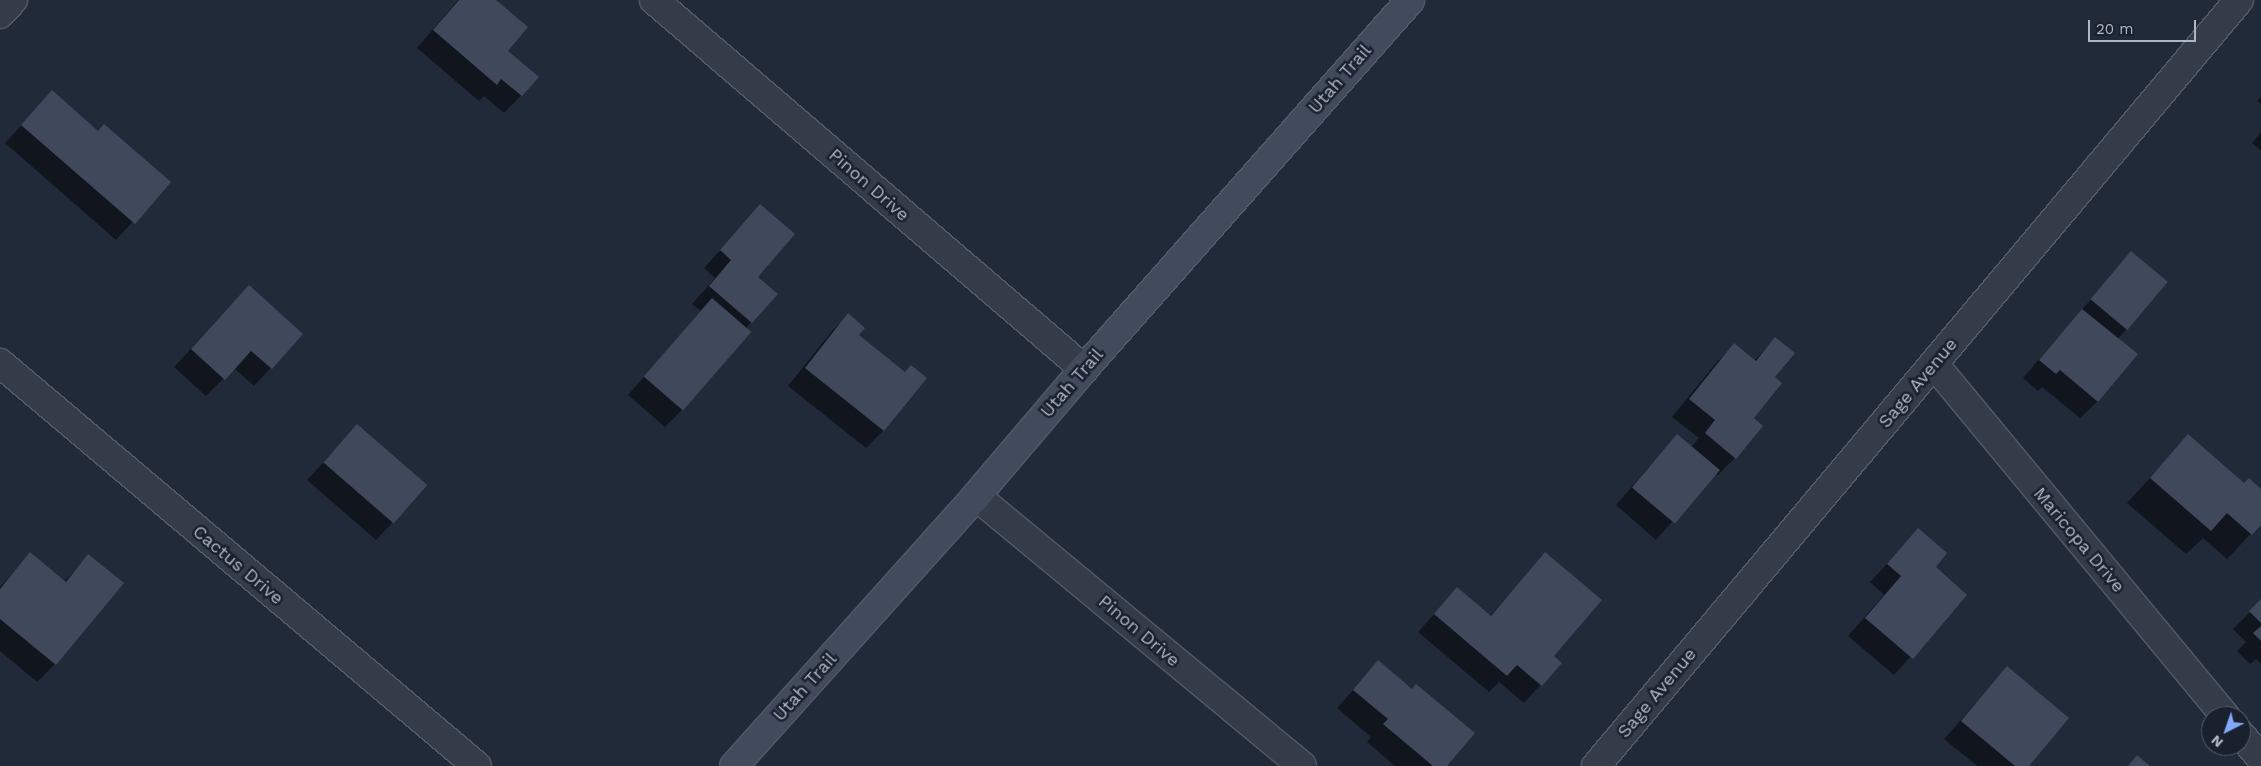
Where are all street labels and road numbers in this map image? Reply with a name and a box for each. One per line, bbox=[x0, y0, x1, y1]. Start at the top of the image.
street label: Utah Trail bbox=[1304, 40, 1376, 118]
street label: Pinon Drive bbox=[824, 144, 914, 226]
street label: Sage Avenue bbox=[1874, 333, 1962, 433]
street label: Utah Trail bbox=[1036, 344, 1108, 422]
street label: Maricopa Drive bbox=[2029, 483, 2129, 597]
street label: Cactus Drive bbox=[188, 521, 288, 609]
street label: Pinon Drive bbox=[1094, 591, 1184, 671]
street label: Sage Avenue bbox=[1613, 643, 1701, 743]
street label: Utah Trail bbox=[769, 648, 841, 726]

